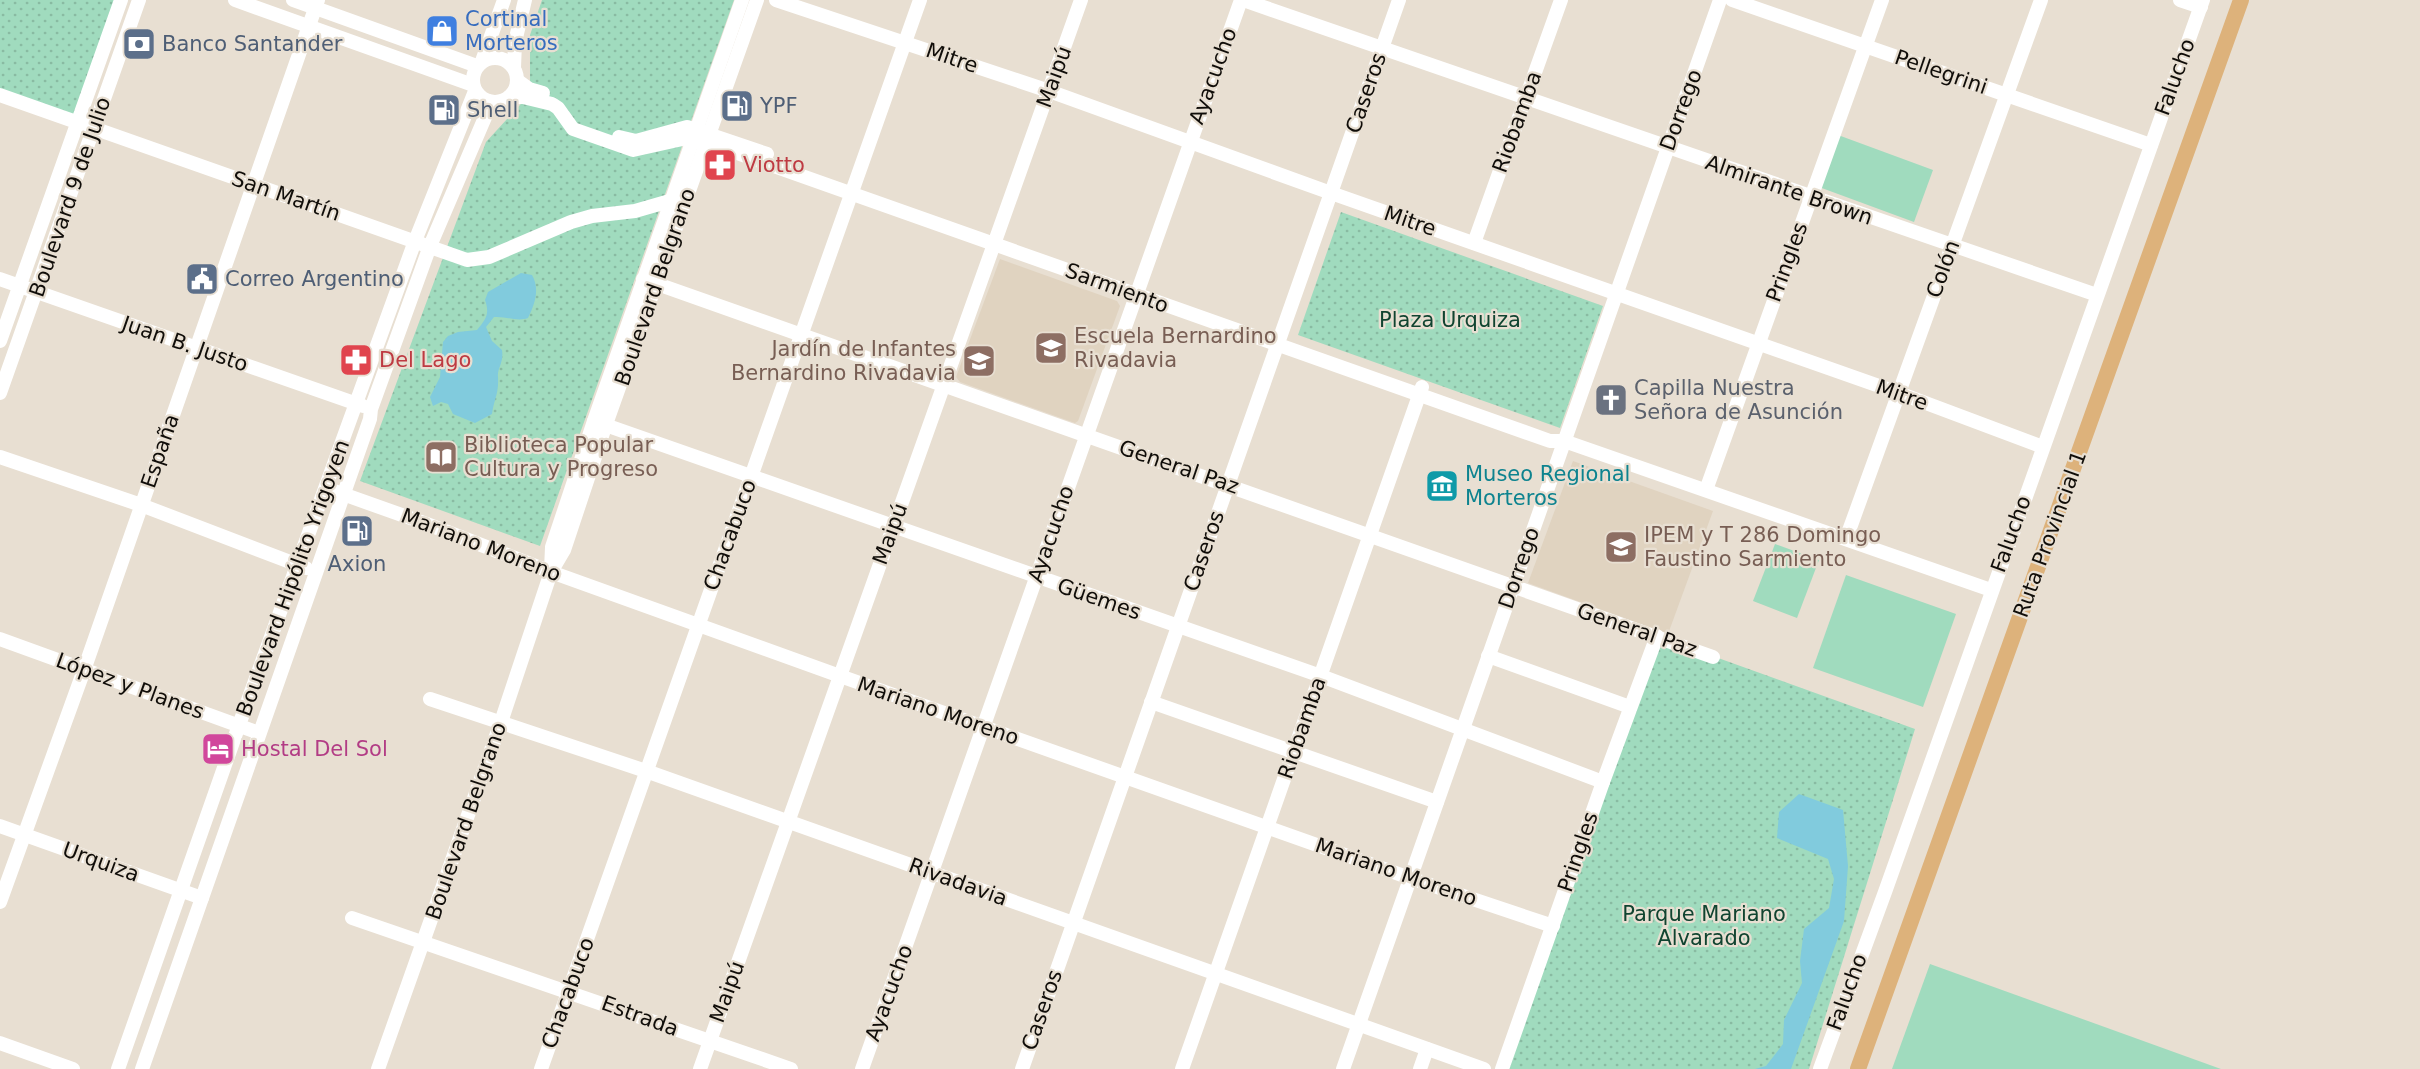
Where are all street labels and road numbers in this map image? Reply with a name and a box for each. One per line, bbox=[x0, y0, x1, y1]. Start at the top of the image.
street label: Ayacucho bbox=[1184, 25, 1242, 127]
street label: Falucho bbox=[2150, 35, 2200, 119]
street label: Mitre bbox=[923, 38, 981, 78]
street label: Maipú bbox=[1032, 43, 1076, 111]
street label: Pellegrini bbox=[1892, 45, 1990, 99]
street label: Caseros bbox=[1341, 50, 1391, 136]
street label: Dorrego bbox=[1655, 66, 1707, 154]
street label: Riobamba bbox=[1488, 68, 1546, 176]
street label: Boulevard 9 de Julio bbox=[24, 94, 116, 300]
street label: Almirante Brown bbox=[1702, 150, 1876, 230]
street label: San Martín bbox=[229, 166, 343, 226]
street label: Boulevard Belgrano bbox=[610, 185, 700, 389]
street label: Mitre bbox=[1381, 201, 1439, 241]
street label: Pringles bbox=[1762, 219, 1812, 305]
street label: Colón bbox=[1922, 237, 1964, 301]
street label: Sarmiento bbox=[1062, 258, 1172, 318]
street label: Juan B. Justo bbox=[117, 311, 251, 377]
street label: Mitre bbox=[1873, 375, 1931, 415]
street label: España bbox=[136, 411, 184, 491]
street label: General Paz bbox=[1116, 435, 1242, 499]
street label: Boulevard Hipólito Yrigoyen bbox=[232, 437, 354, 719]
street label: Ruta Provincial 1 bbox=[2009, 447, 2091, 621]
street label: Chacabuco bbox=[699, 476, 761, 594]
street label: Ayacucho bbox=[1023, 482, 1079, 586]
street label: Falucho bbox=[1986, 492, 2036, 576]
street label: Maipú bbox=[868, 500, 912, 568]
street label: Mariano Moreno bbox=[398, 503, 564, 587]
street label: Caseros bbox=[1179, 508, 1229, 594]
street label: Dorrego bbox=[1494, 524, 1544, 612]
street label: Güemes bbox=[1054, 574, 1144, 624]
street label: General Paz bbox=[1574, 598, 1700, 662]
street label: López y Planes bbox=[53, 648, 207, 724]
street label: Mariano Moreno bbox=[854, 672, 1022, 750]
street label: Riobamba bbox=[1273, 674, 1331, 782]
street label: Boulevard Belgrano bbox=[421, 719, 511, 923]
street label: Pringles bbox=[1553, 809, 1603, 895]
street label: Mariano Moreno bbox=[1312, 833, 1480, 911]
street label: Urquiza bbox=[59, 837, 143, 887]
street label: Rivadavia bbox=[905, 853, 1011, 911]
street label: Chacabuco bbox=[537, 934, 599, 1052]
street label: Ayacucho bbox=[860, 942, 918, 1044]
street label: Falucho bbox=[1822, 950, 1872, 1034]
street label: Maipú bbox=[705, 958, 749, 1026]
street label: Caseros bbox=[1017, 967, 1067, 1053]
street label: Estrada bbox=[598, 991, 682, 1041]

